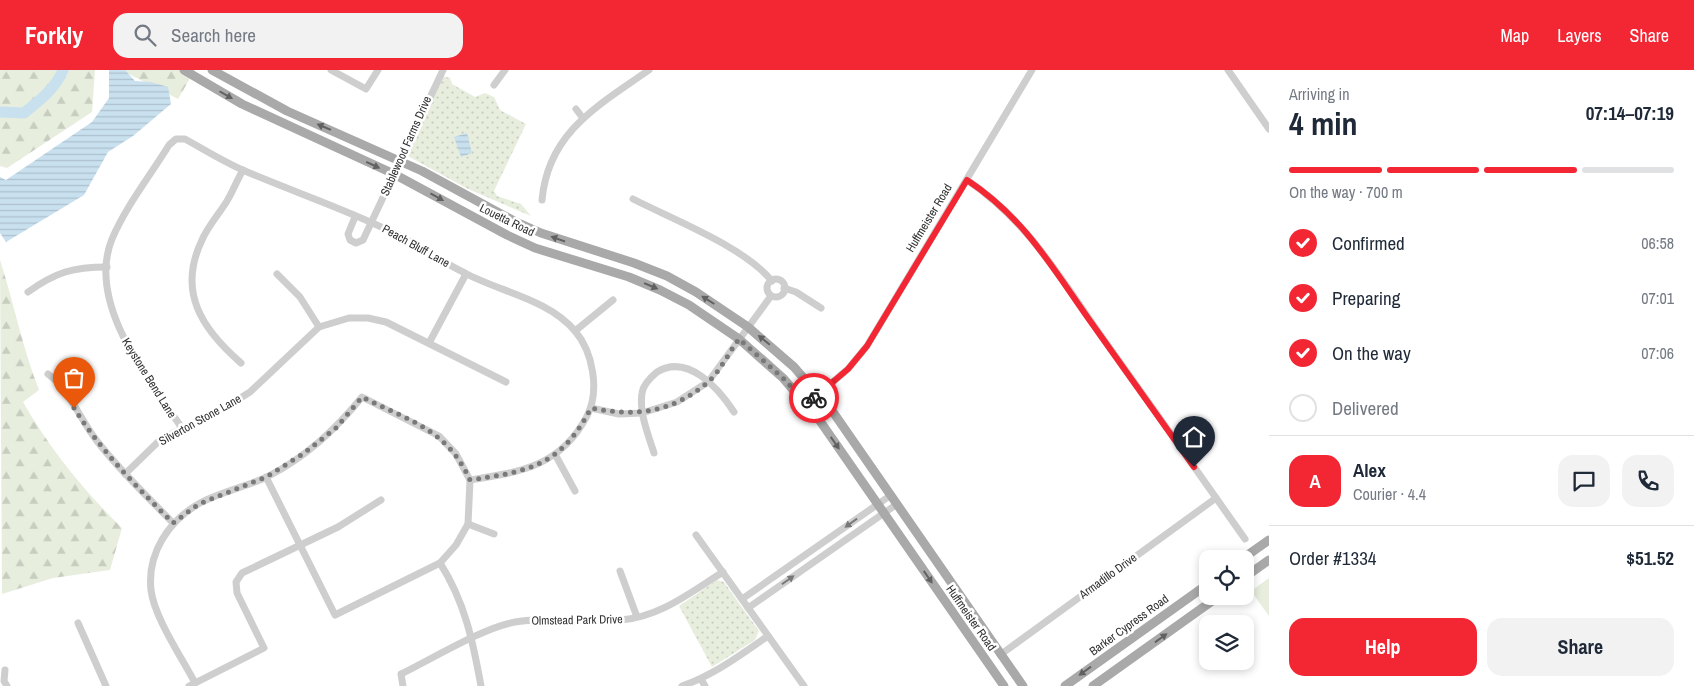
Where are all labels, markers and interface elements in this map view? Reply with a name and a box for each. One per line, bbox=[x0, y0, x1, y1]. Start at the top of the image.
search box bbox=[113, 13, 463, 58]
text: Forkly bbox=[25, 19, 83, 51]
icon: search bbox=[131, 21, 159, 49]
text: Search here bbox=[171, 22, 256, 48]
text: Map bbox=[1501, 23, 1529, 48]
text: Layers bbox=[1557, 23, 1602, 48]
text: Share bbox=[1630, 23, 1669, 48]
text: Arriving in bbox=[1289, 83, 1350, 105]
one-way arrow bbox=[219, 91, 233, 100]
street label: Stablewood Farms Drive bbox=[377, 94, 435, 198]
text: 07:14–07:19 bbox=[1586, 100, 1674, 126]
text: 4 min bbox=[1289, 102, 1358, 145]
one-way arrow bbox=[317, 122, 331, 130]
one-way arrow bbox=[366, 161, 380, 169]
street label: Huffmeister Road bbox=[902, 181, 956, 255]
text: On the way · 700 m bbox=[1289, 181, 1403, 203]
one-way arrow bbox=[430, 193, 444, 201]
street label: Louetta Road bbox=[477, 200, 537, 240]
street label: Peach Bluff Lane bbox=[379, 221, 453, 271]
icon: check bbox=[1289, 229, 1317, 257]
text: Confirmed bbox=[1332, 230, 1405, 256]
text: 06:58 bbox=[1641, 232, 1674, 254]
one-way arrow bbox=[550, 235, 565, 243]
one-way arrow bbox=[643, 283, 658, 291]
icon: check bbox=[1289, 284, 1317, 312]
text: Preparing bbox=[1332, 285, 1400, 311]
text: 07:01 bbox=[1641, 287, 1674, 309]
one-way arrow bbox=[701, 295, 714, 304]
street label: Keystone Bend Lane bbox=[118, 335, 180, 421]
one-way arrow bbox=[758, 335, 770, 346]
icon: check bbox=[1289, 339, 1317, 367]
text: On the way bbox=[1332, 340, 1411, 366]
text: 07:06 bbox=[1641, 342, 1674, 364]
pin bbox=[53, 357, 95, 408]
icon: bag bbox=[60, 364, 88, 392]
courier bbox=[789, 373, 839, 423]
icon: bike bbox=[800, 384, 828, 412]
street label: Silverton Stone Lane bbox=[156, 391, 244, 449]
text: Delivered bbox=[1332, 395, 1399, 421]
pin bbox=[1173, 416, 1215, 467]
icon: home bbox=[1180, 423, 1208, 451]
one-way arrow bbox=[830, 436, 840, 450]
button: chat bbox=[1558, 455, 1610, 507]
button: phone bbox=[1622, 455, 1674, 507]
text: Alex bbox=[1353, 457, 1386, 483]
text: A bbox=[1309, 468, 1321, 494]
text: Courier · 4.4 bbox=[1353, 483, 1426, 505]
one-way arrow bbox=[844, 518, 858, 528]
text: Order #1334 bbox=[1289, 545, 1376, 571]
text: $51.52 bbox=[1626, 545, 1674, 571]
street label: Armadillo Drive bbox=[1075, 550, 1140, 603]
map controls bbox=[1199, 550, 1254, 670]
button: locate bbox=[1199, 550, 1254, 605]
one-way arrow bbox=[923, 570, 933, 584]
one-way arrow bbox=[781, 575, 795, 585]
street label: Huffmeister Road bbox=[942, 582, 1000, 654]
street label: Barker Cypress Road bbox=[1086, 591, 1172, 659]
street label: Olmstead Park Drive bbox=[531, 611, 623, 629]
button: layers bbox=[1199, 615, 1254, 670]
button: Help bbox=[1289, 618, 1477, 676]
button: Share bbox=[1487, 618, 1674, 676]
one-way arrow bbox=[1154, 632, 1167, 643]
one-way arrow bbox=[1078, 666, 1092, 676]

